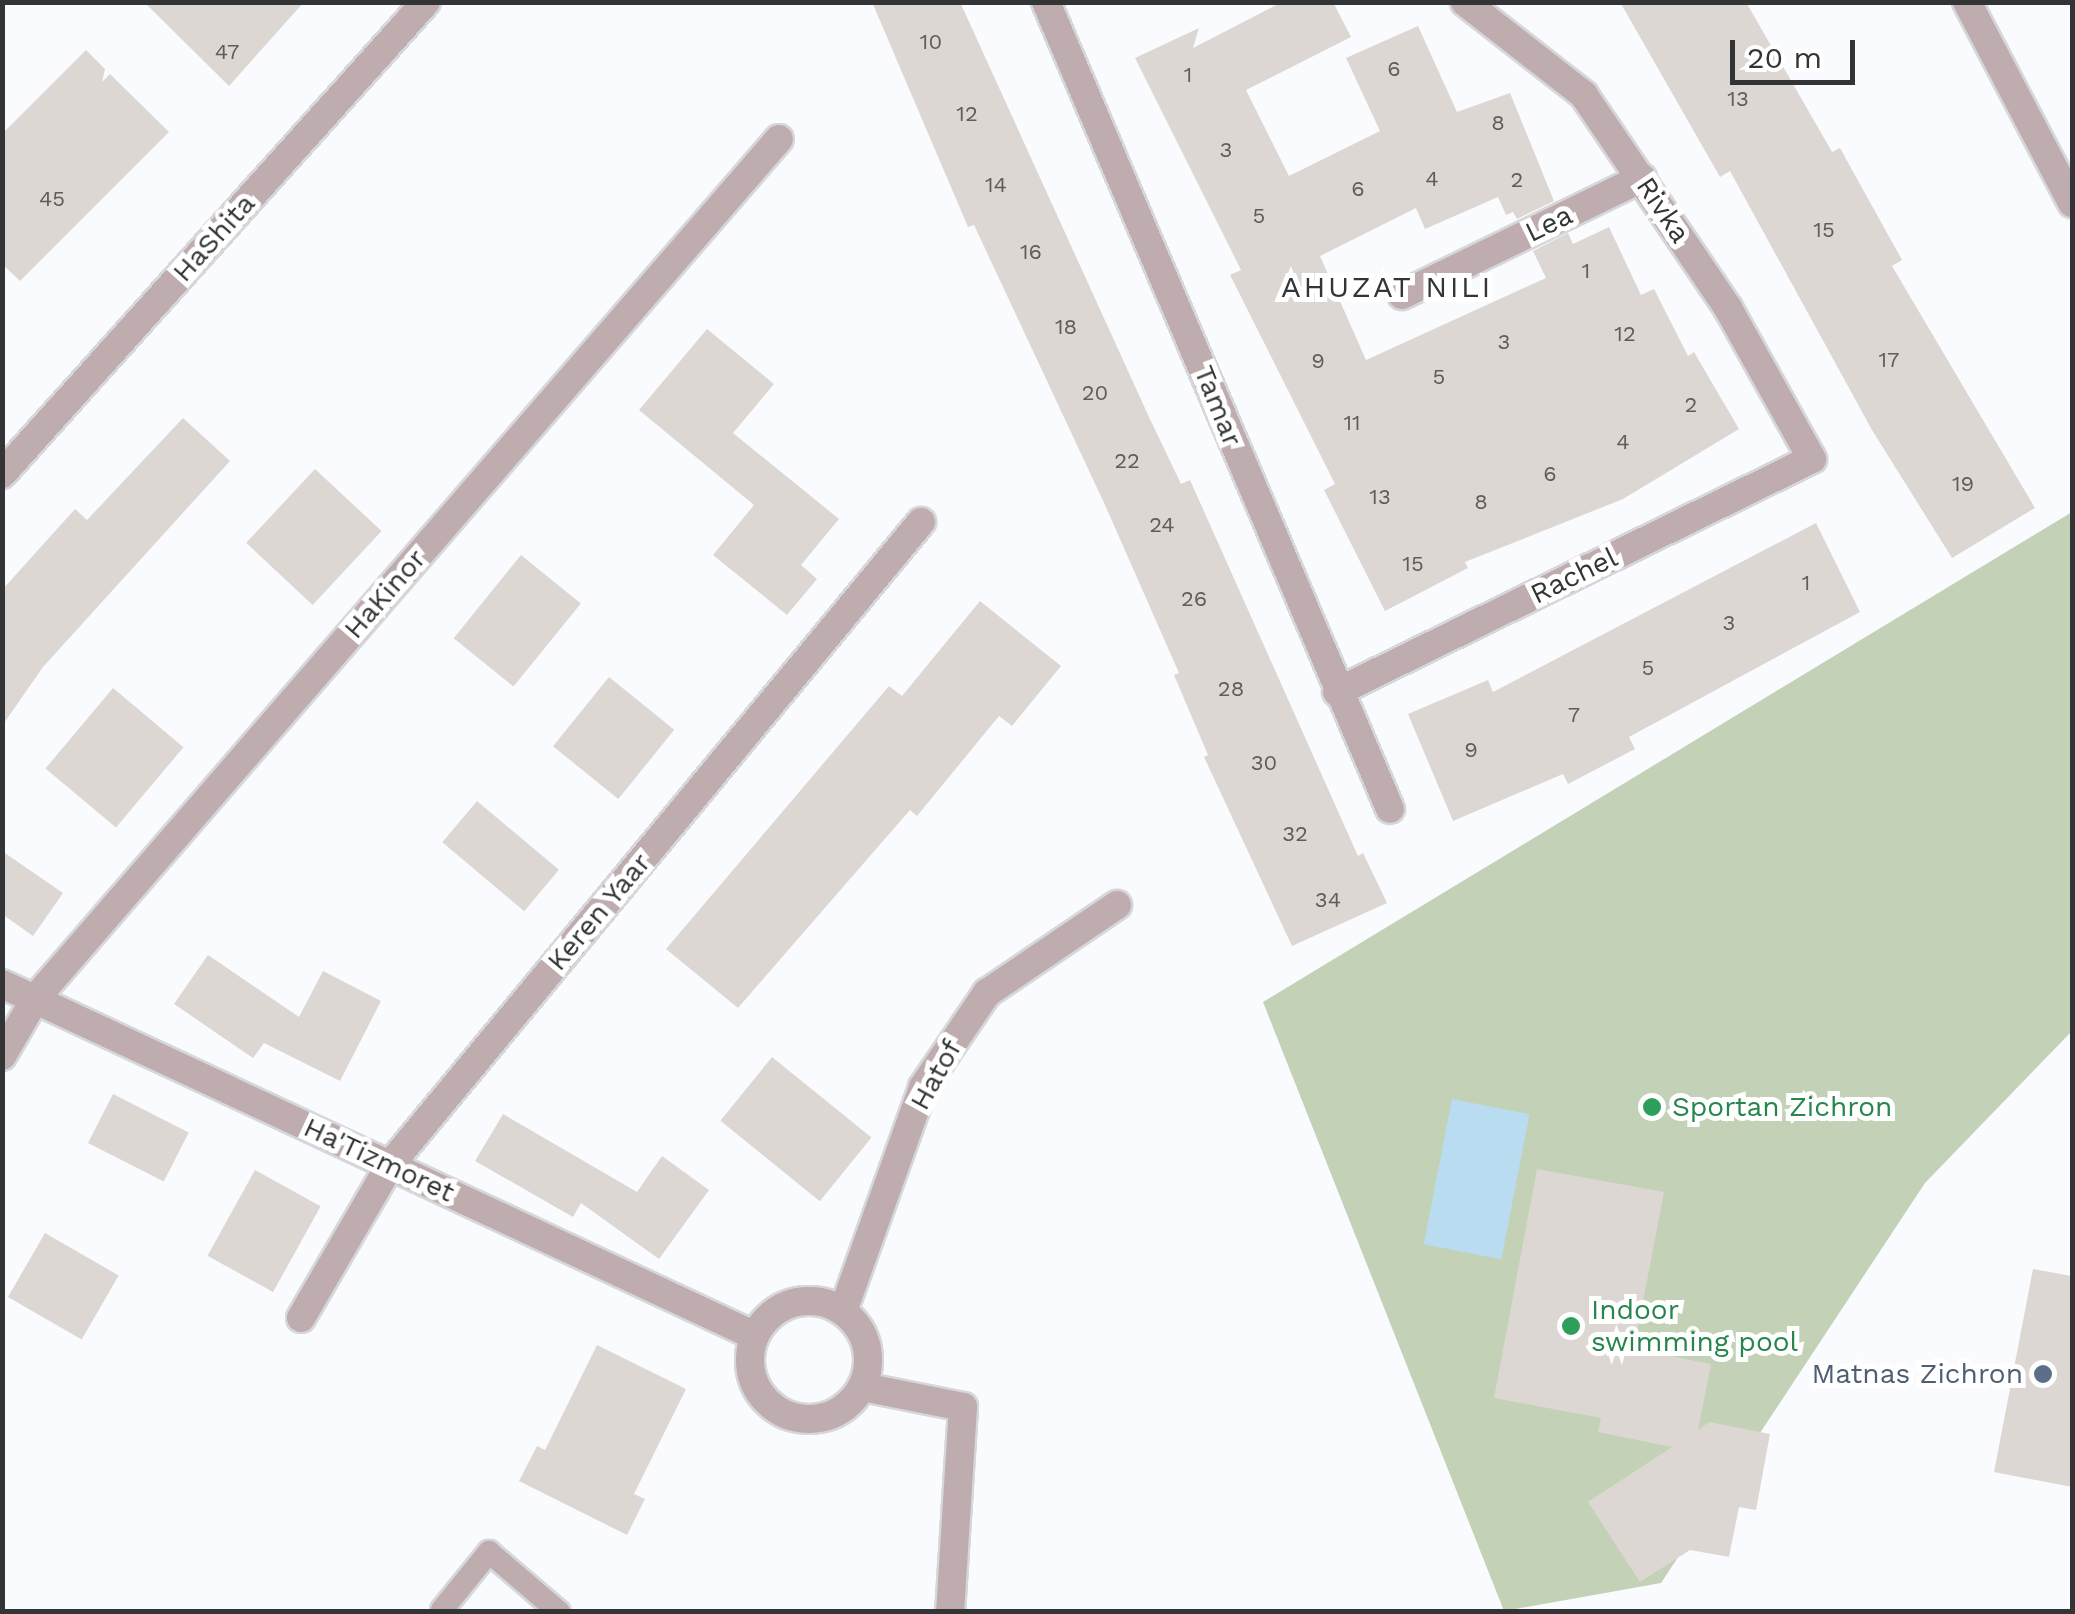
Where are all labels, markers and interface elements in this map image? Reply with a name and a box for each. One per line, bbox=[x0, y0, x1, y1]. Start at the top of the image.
scale bar bbox=[1735, 20, 1860, 82]
house number: 10 bbox=[920, 29, 942, 55]
house number: 47 bbox=[215, 39, 239, 65]
text: 20 m bbox=[1747, 40, 1822, 75]
house number: 6 bbox=[1387, 56, 1401, 82]
house number: 1 bbox=[1184, 62, 1192, 88]
house number: 13 bbox=[1727, 86, 1749, 112]
house number: 12 bbox=[956, 101, 978, 127]
house number: 8 bbox=[1491, 110, 1505, 136]
house number: 3 bbox=[1220, 137, 1232, 163]
house number: 4 bbox=[1425, 166, 1439, 192]
house number: 2 bbox=[1511, 167, 1523, 193]
street label: Rivka bbox=[1629, 171, 1697, 249]
house number: 14 bbox=[985, 172, 1007, 198]
house number: 6 bbox=[1351, 176, 1365, 202]
house number: 45 bbox=[39, 186, 65, 212]
street label: HaShita bbox=[166, 187, 262, 289]
street label: Lea bbox=[1520, 198, 1578, 250]
house number: 5 bbox=[1253, 203, 1265, 229]
house number: 15 bbox=[1813, 217, 1835, 243]
house number: 16 bbox=[1020, 239, 1042, 265]
house number: 1 bbox=[1582, 258, 1590, 284]
district label: AHUZAT NILI bbox=[1281, 269, 1493, 305]
house number: 18 bbox=[1055, 314, 1077, 340]
house number: 12 bbox=[1614, 321, 1636, 347]
house number: 3 bbox=[1498, 329, 1510, 355]
house number: 17 bbox=[1879, 347, 1899, 373]
house number: 9 bbox=[1311, 348, 1325, 374]
street label: Tamar bbox=[1187, 361, 1249, 451]
house number: 5 bbox=[1433, 364, 1445, 390]
house number: 20 bbox=[1082, 380, 1108, 406]
house number: 2 bbox=[1685, 392, 1697, 418]
house number: 11 bbox=[1343, 410, 1361, 436]
house number: 4 bbox=[1616, 429, 1630, 455]
house number: 22 bbox=[1114, 448, 1140, 474]
house number: 6 bbox=[1543, 461, 1557, 487]
house number: 19 bbox=[1952, 471, 1974, 497]
house number: 13 bbox=[1369, 484, 1391, 510]
house number: 8 bbox=[1474, 489, 1488, 515]
house number: 24 bbox=[1149, 512, 1175, 538]
street label: Rachel bbox=[1525, 541, 1623, 611]
street label: HaKinor bbox=[337, 542, 433, 646]
house number: 15 bbox=[1402, 551, 1424, 577]
house number: 1 bbox=[1802, 570, 1810, 596]
house number: 26 bbox=[1181, 586, 1207, 612]
house number: 3 bbox=[1723, 610, 1735, 636]
house number: 5 bbox=[1642, 655, 1654, 681]
house number: 28 bbox=[1218, 676, 1244, 702]
house number: 7 bbox=[1568, 702, 1580, 728]
house number: 9 bbox=[1464, 737, 1478, 763]
house number: 30 bbox=[1251, 750, 1277, 776]
house number: 32 bbox=[1282, 821, 1308, 847]
street label: Keren Yaar bbox=[540, 846, 658, 978]
house number: 34 bbox=[1315, 887, 1341, 913]
street label: Hatof bbox=[903, 1034, 969, 1116]
place label: Sportan Zichron bbox=[1672, 1090, 1892, 1124]
marker: Sportan Zichron bbox=[1641, 1096, 1663, 1118]
street label: Ha'Tizmoret bbox=[298, 1110, 460, 1210]
place label: Indoor swimming pool bbox=[1591, 1293, 1798, 1359]
marker: Indoor swimming pool bbox=[1560, 1315, 1582, 1337]
place label: Matnas Zichron bbox=[1812, 1357, 2023, 1391]
marker: Matnas Zichron bbox=[2032, 1363, 2054, 1385]

